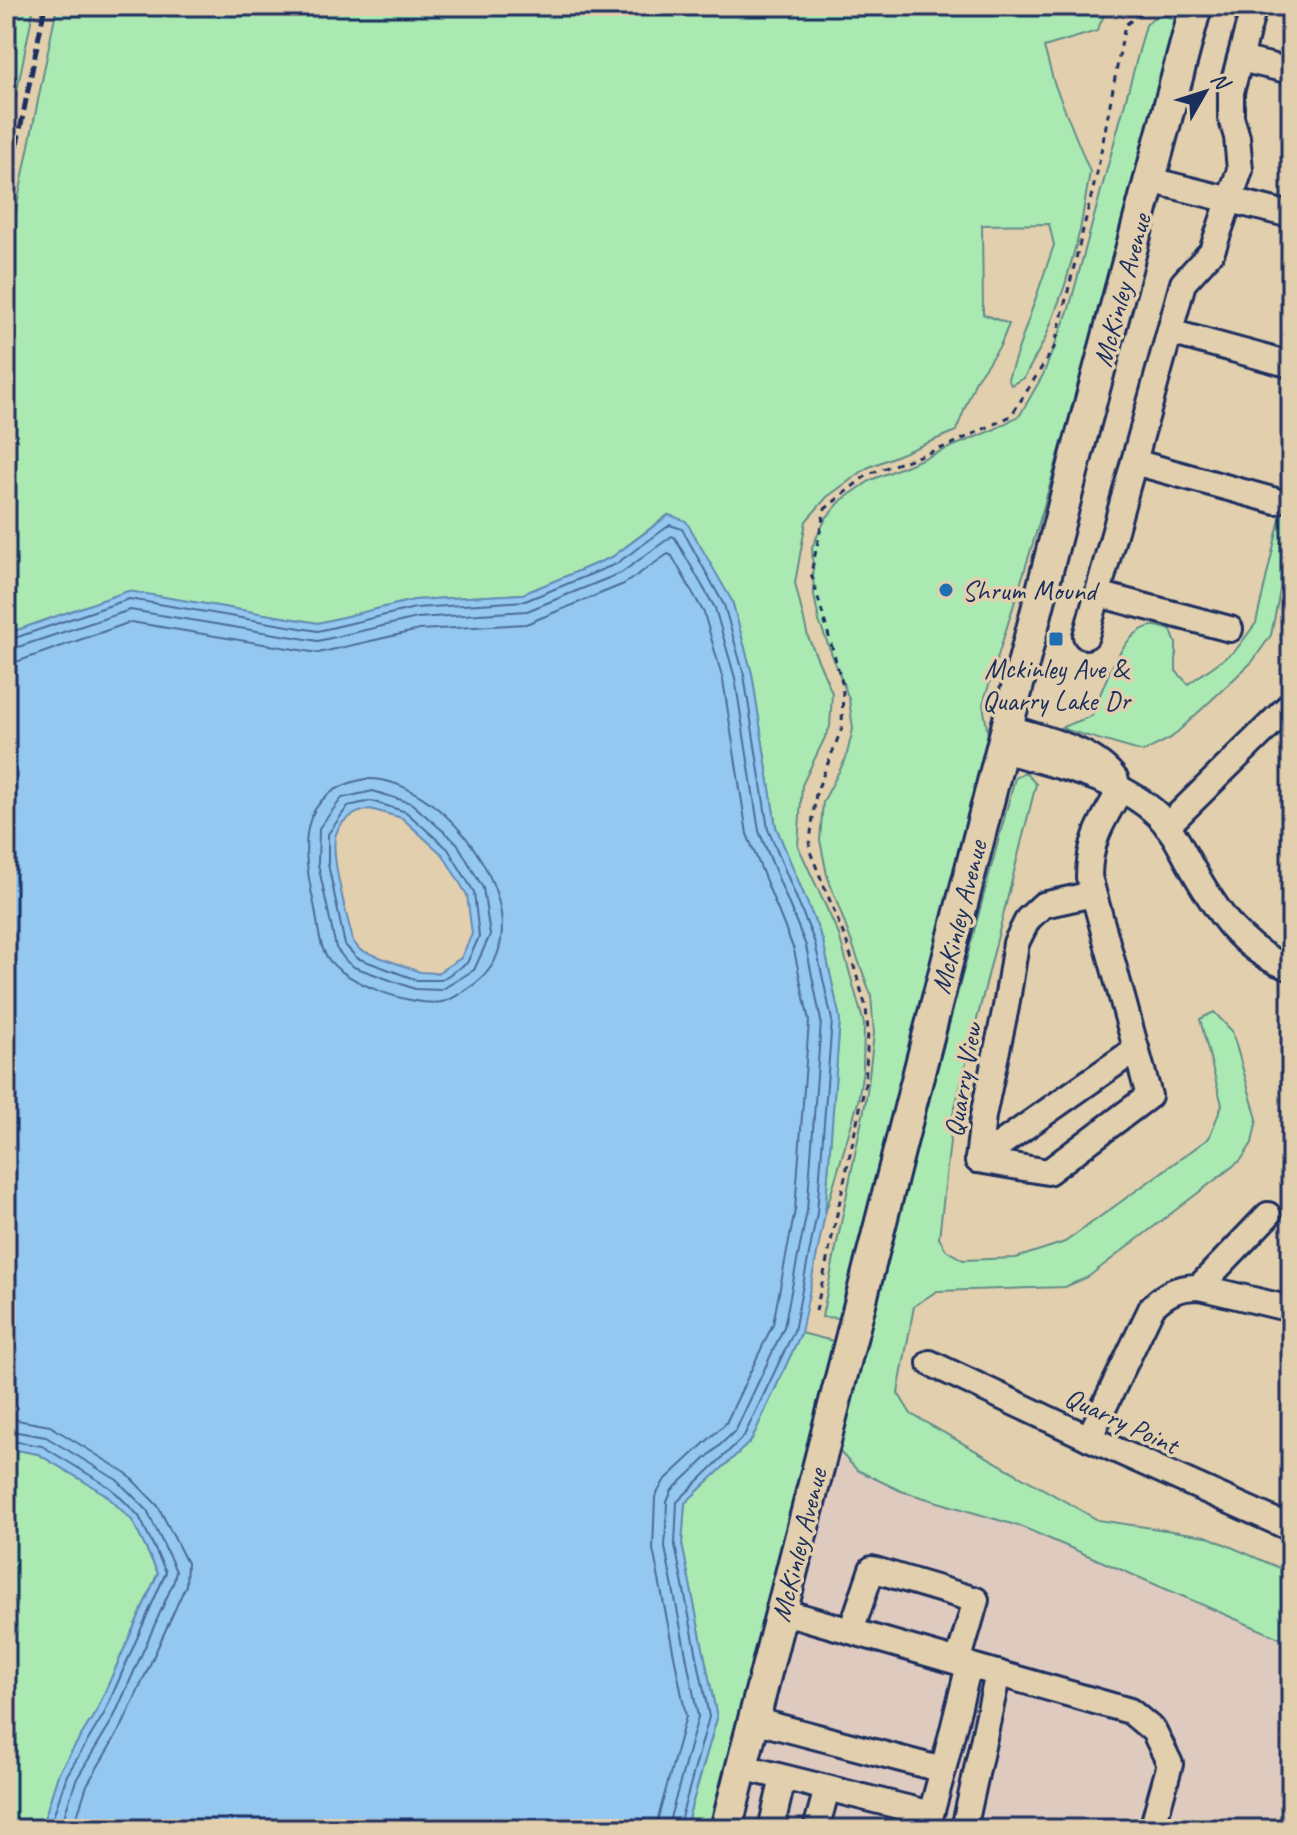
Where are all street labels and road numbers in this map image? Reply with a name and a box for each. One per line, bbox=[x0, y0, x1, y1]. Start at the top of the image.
street label: McKinley Avenue bbox=[1084, 208, 1159, 370]
street label: McKinley Avenue bbox=[923, 835, 995, 997]
street label: Quarry View bbox=[935, 1018, 990, 1140]
street label: Quarry Point bbox=[1059, 1379, 1187, 1463]
street label: McKinley Avenue bbox=[763, 1463, 835, 1625]

